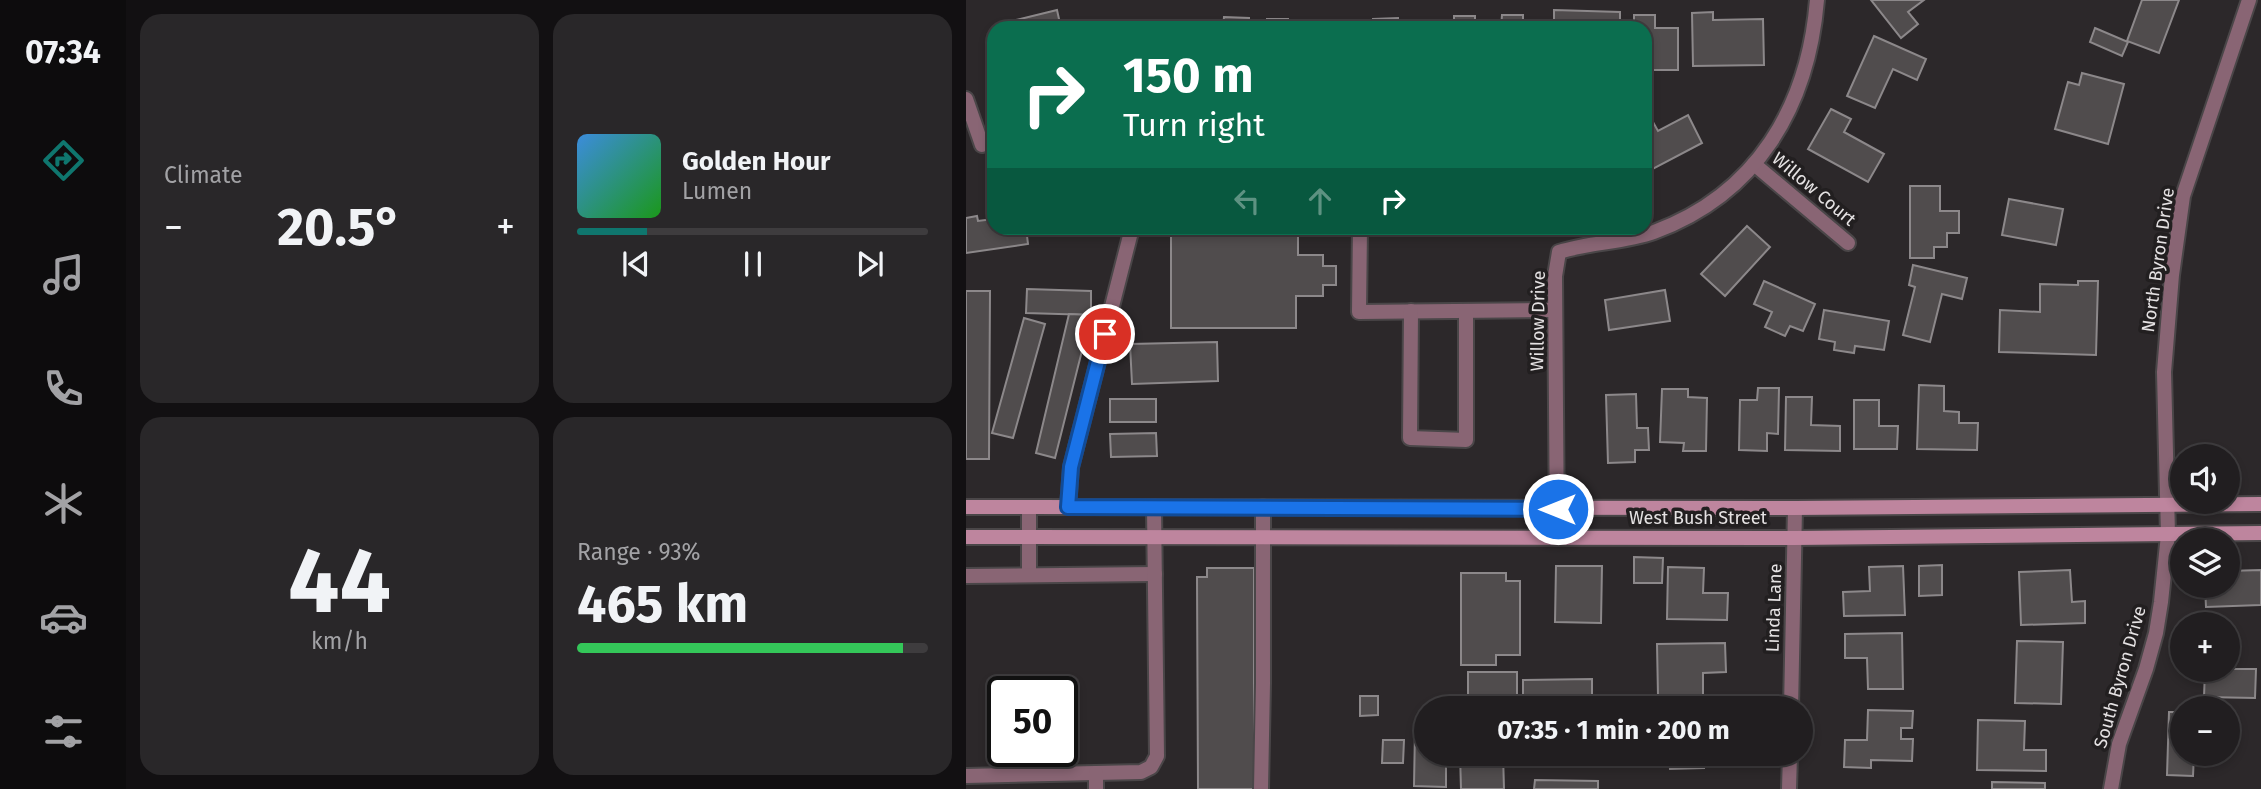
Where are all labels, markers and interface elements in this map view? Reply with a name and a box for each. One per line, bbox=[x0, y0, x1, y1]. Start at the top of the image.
text: 07:34 bbox=[25, 33, 101, 71]
text: 150 m bbox=[1123, 46, 1254, 105]
icon: right bbox=[1008, 49, 1099, 140]
text: Turn right bbox=[1123, 106, 1265, 144]
icon: directions bbox=[39, 136, 88, 185]
text: Golden Hour bbox=[682, 146, 830, 177]
street label: Willow Court bbox=[1768, 148, 1861, 231]
text: Climate bbox=[164, 161, 243, 189]
text: Lumen bbox=[682, 177, 752, 205]
icon: left bbox=[1228, 182, 1266, 220]
icon: ahead bbox=[1301, 182, 1339, 220]
icon: right bbox=[1374, 182, 1412, 220]
street label: North Byron Drive bbox=[2137, 186, 2179, 334]
text: 20.5° bbox=[277, 196, 402, 259]
text: − bbox=[164, 204, 183, 250]
text: + bbox=[496, 204, 515, 250]
icon: previous bbox=[617, 245, 655, 283]
icon: pause bbox=[734, 245, 772, 283]
icon: next bbox=[851, 245, 889, 283]
icon: music bbox=[39, 250, 88, 299]
street label: Willow Drive bbox=[1526, 270, 1550, 372]
pin bbox=[1075, 304, 1135, 364]
icon: arrive bbox=[1086, 315, 1124, 353]
icon: phone bbox=[39, 364, 88, 413]
map controls bbox=[2170, 444, 2240, 766]
button: sound bbox=[2170, 444, 2240, 514]
position arrow bbox=[1521, 472, 1595, 546]
icon: climate bbox=[39, 479, 88, 528]
street label: West Bush Street bbox=[1629, 507, 1768, 529]
text: 44 bbox=[288, 527, 391, 636]
button: layers bbox=[2170, 528, 2240, 598]
text: Range · 93% bbox=[577, 538, 701, 566]
street label: Linda Lane bbox=[1761, 563, 1787, 653]
text: 465 km bbox=[577, 573, 748, 636]
icon: car bbox=[39, 593, 88, 642]
street label: South Byron Drive bbox=[2089, 603, 2151, 751]
button: + bbox=[2170, 612, 2240, 682]
text: km/h bbox=[311, 627, 368, 655]
speed limit sign: 50 bbox=[987, 676, 1078, 767]
button: − bbox=[2170, 696, 2240, 766]
icon: filters bbox=[39, 707, 88, 756]
text: 07:35 · 1 min · 200 m bbox=[1497, 715, 1730, 746]

